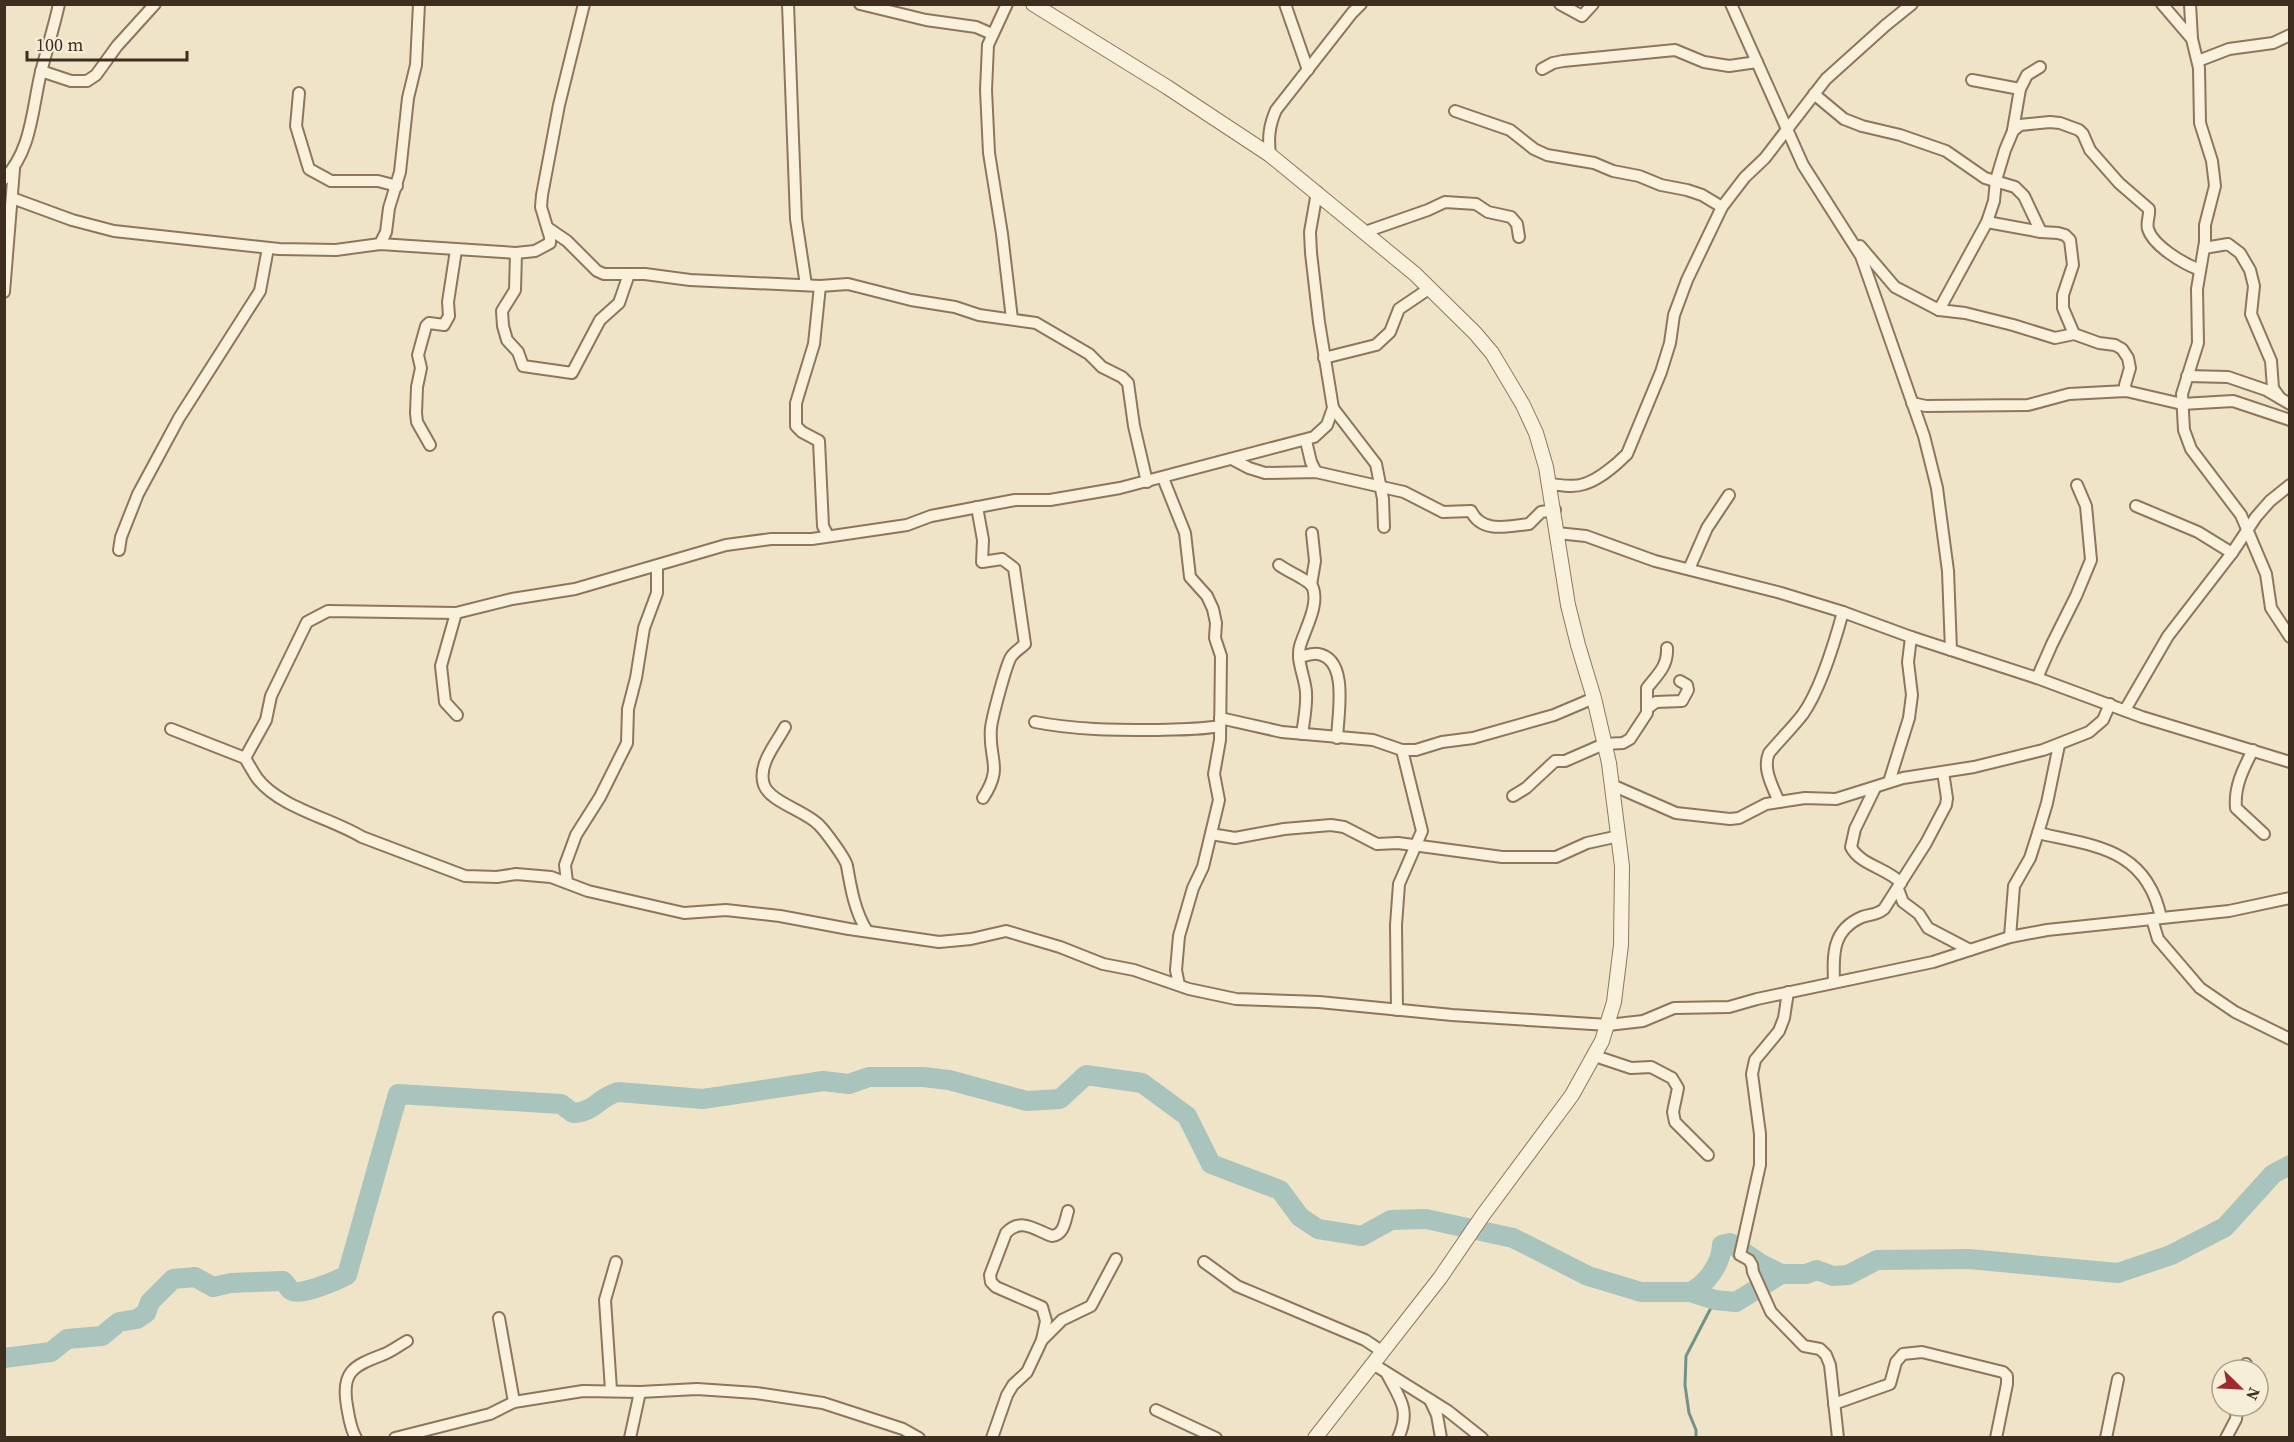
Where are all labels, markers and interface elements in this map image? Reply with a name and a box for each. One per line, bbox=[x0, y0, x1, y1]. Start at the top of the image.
scale bar bbox=[27, 24, 188, 62]
text: 100 m bbox=[36, 32, 83, 57]
north arrow bbox=[2210, 1358, 2270, 1418]
text: N bbox=[2241, 1384, 2266, 1404]

